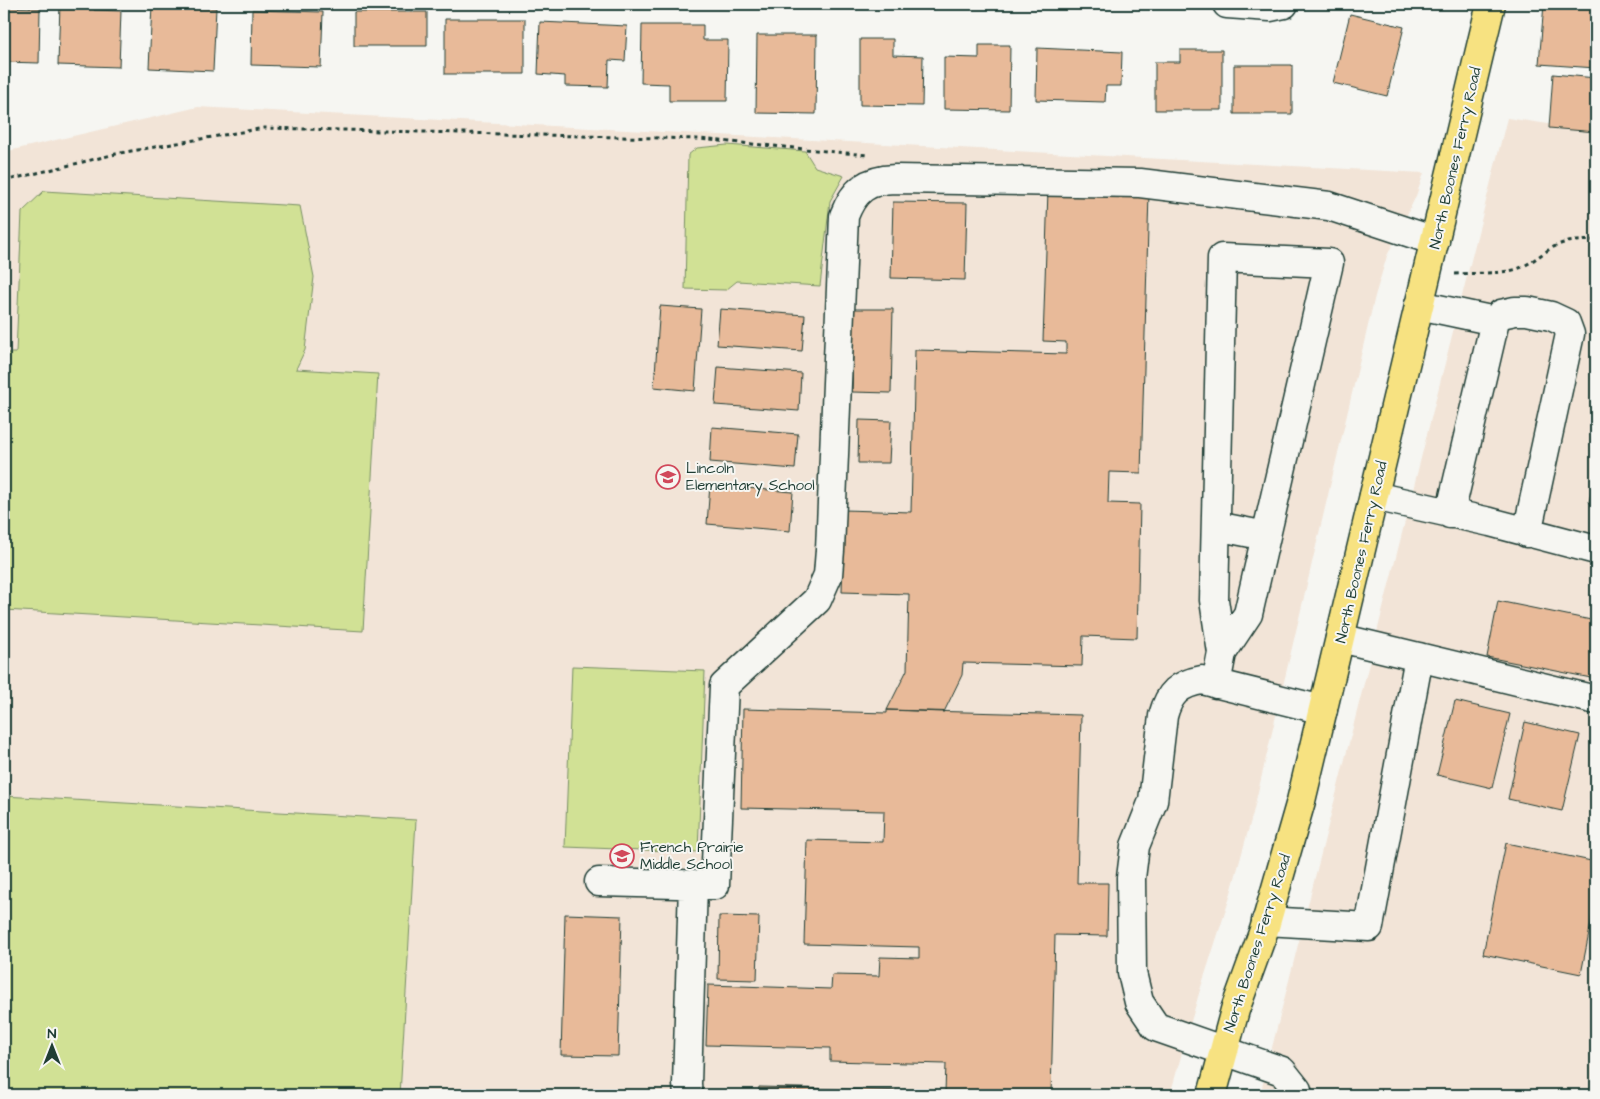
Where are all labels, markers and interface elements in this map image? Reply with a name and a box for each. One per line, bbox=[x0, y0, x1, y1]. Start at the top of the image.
street label: North Boones Ferry Road bbox=[1424, 65, 1488, 251]
place label: Lincoln Elementary School bbox=[686, 458, 815, 497]
street label: North Boones Ferry Road bbox=[1330, 459, 1394, 645]
school or university icon: Lincoln Elementary School bbox=[655, 464, 681, 490]
place label: French Prairie Middle School bbox=[640, 837, 744, 875]
school or university icon: French Prairie Middle School bbox=[609, 843, 635, 869]
street label: North Boones Ferry Road bbox=[1219, 851, 1297, 1035]
north arrow bbox=[28, 1022, 78, 1072]
text: N bbox=[48, 1024, 57, 1044]

